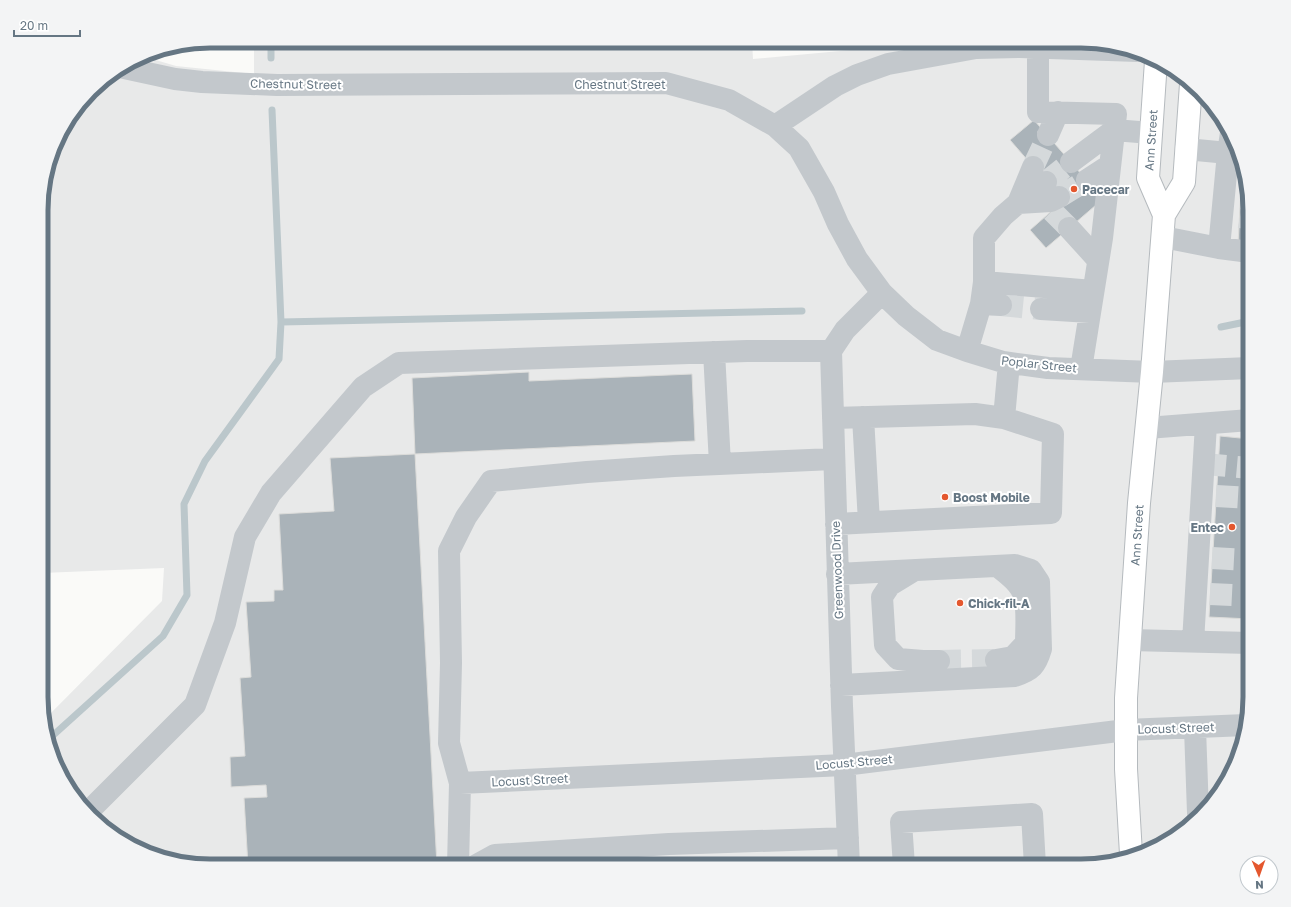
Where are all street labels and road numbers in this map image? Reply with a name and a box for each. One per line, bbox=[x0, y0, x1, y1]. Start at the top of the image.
street label: Chestnut Street bbox=[250, 76, 342, 92]
street label: Chestnut Street bbox=[574, 77, 666, 92]
street label: Ann Street bbox=[1141, 109, 1161, 171]
street label: Poplar Street bbox=[1000, 353, 1078, 375]
street label: Ann Street bbox=[1127, 504, 1147, 566]
street label: Greenwood Drive bbox=[828, 521, 846, 619]
street label: Locust Street bbox=[1137, 719, 1215, 737]
street label: Locust Street bbox=[815, 751, 893, 773]
street label: Locust Street bbox=[491, 770, 569, 790]

